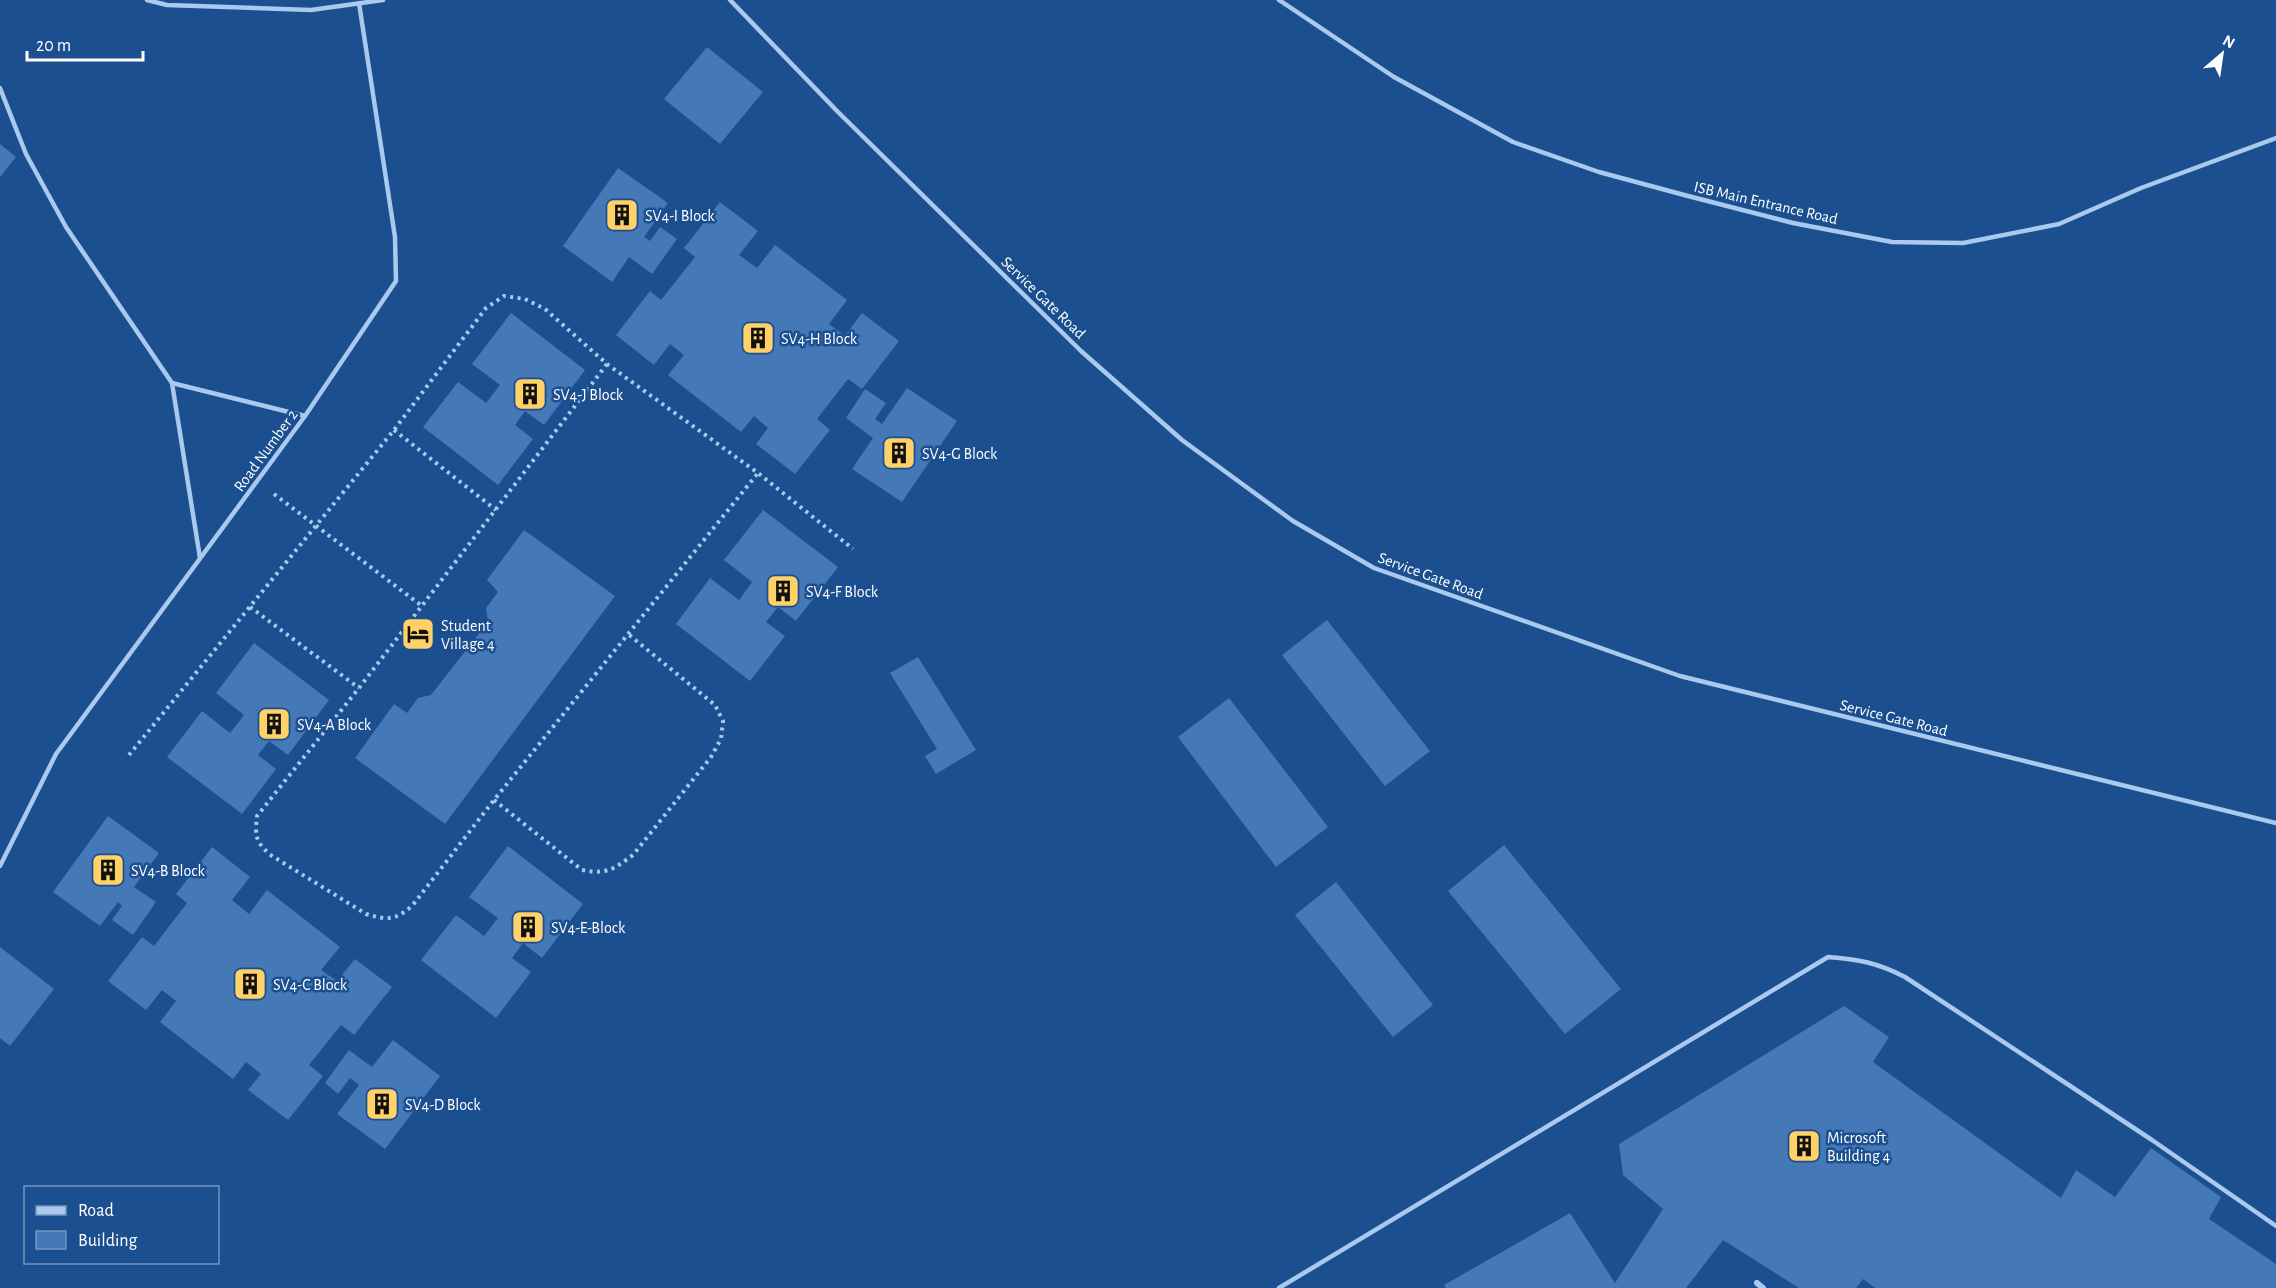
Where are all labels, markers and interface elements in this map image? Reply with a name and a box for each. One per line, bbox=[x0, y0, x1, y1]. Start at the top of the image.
scale bar bbox=[27, 24, 142, 62]
north arrow bbox=[2192, 24, 2252, 84]
text: N bbox=[2220, 32, 2238, 51]
text: 20 m bbox=[36, 37, 71, 55]
street label: ISB Main Entrance Road bbox=[1692, 179, 1839, 227]
building icon: SV4-I Block bbox=[604, 197, 640, 233]
place label: SV4-I Block bbox=[645, 208, 715, 224]
street label: Service Gate Road bbox=[998, 254, 1089, 342]
building icon: SV4-H Block bbox=[740, 320, 776, 356]
place label: SV4-H Block bbox=[781, 331, 858, 347]
building icon: SV4-J Block bbox=[512, 376, 548, 412]
place label: SV4-J Block bbox=[553, 387, 624, 403]
street label: Road Number 2 bbox=[231, 407, 301, 494]
building icon: SV4-G Block bbox=[881, 435, 917, 471]
place label: SV4-G Block bbox=[922, 446, 998, 462]
street label: Service Gate Road bbox=[1376, 550, 1485, 602]
building icon: SV4-F Block bbox=[765, 573, 801, 609]
place label: SV4-F Block bbox=[806, 584, 879, 600]
hotel icon: Student Village 4 bbox=[400, 616, 436, 652]
place label: Student Village 4 bbox=[441, 618, 495, 652]
street label: Service Gate Road bbox=[1838, 697, 1949, 739]
building icon: SV4-A Block bbox=[256, 706, 292, 742]
place label: SV4-A Block bbox=[297, 717, 372, 733]
building icon: SV4-B Block bbox=[90, 852, 126, 888]
place label: SV4-B Block bbox=[131, 863, 205, 879]
building icon: SV4-E-Block bbox=[510, 909, 546, 945]
place label: SV4-E-Block bbox=[551, 920, 626, 936]
building icon: SV4-C Block bbox=[232, 966, 268, 1002]
place label: SV4-C Block bbox=[273, 977, 348, 993]
building icon: SV4-D Block bbox=[364, 1086, 400, 1122]
place label: SV4-D Block bbox=[405, 1097, 481, 1113]
building icon: Microsoft Building 4 bbox=[1786, 1128, 1822, 1164]
place label: Microsoft Building 4 bbox=[1827, 1130, 1890, 1164]
legend bbox=[24, 1186, 219, 1264]
text: Road bbox=[78, 1202, 114, 1220]
text: Building bbox=[78, 1232, 138, 1250]

